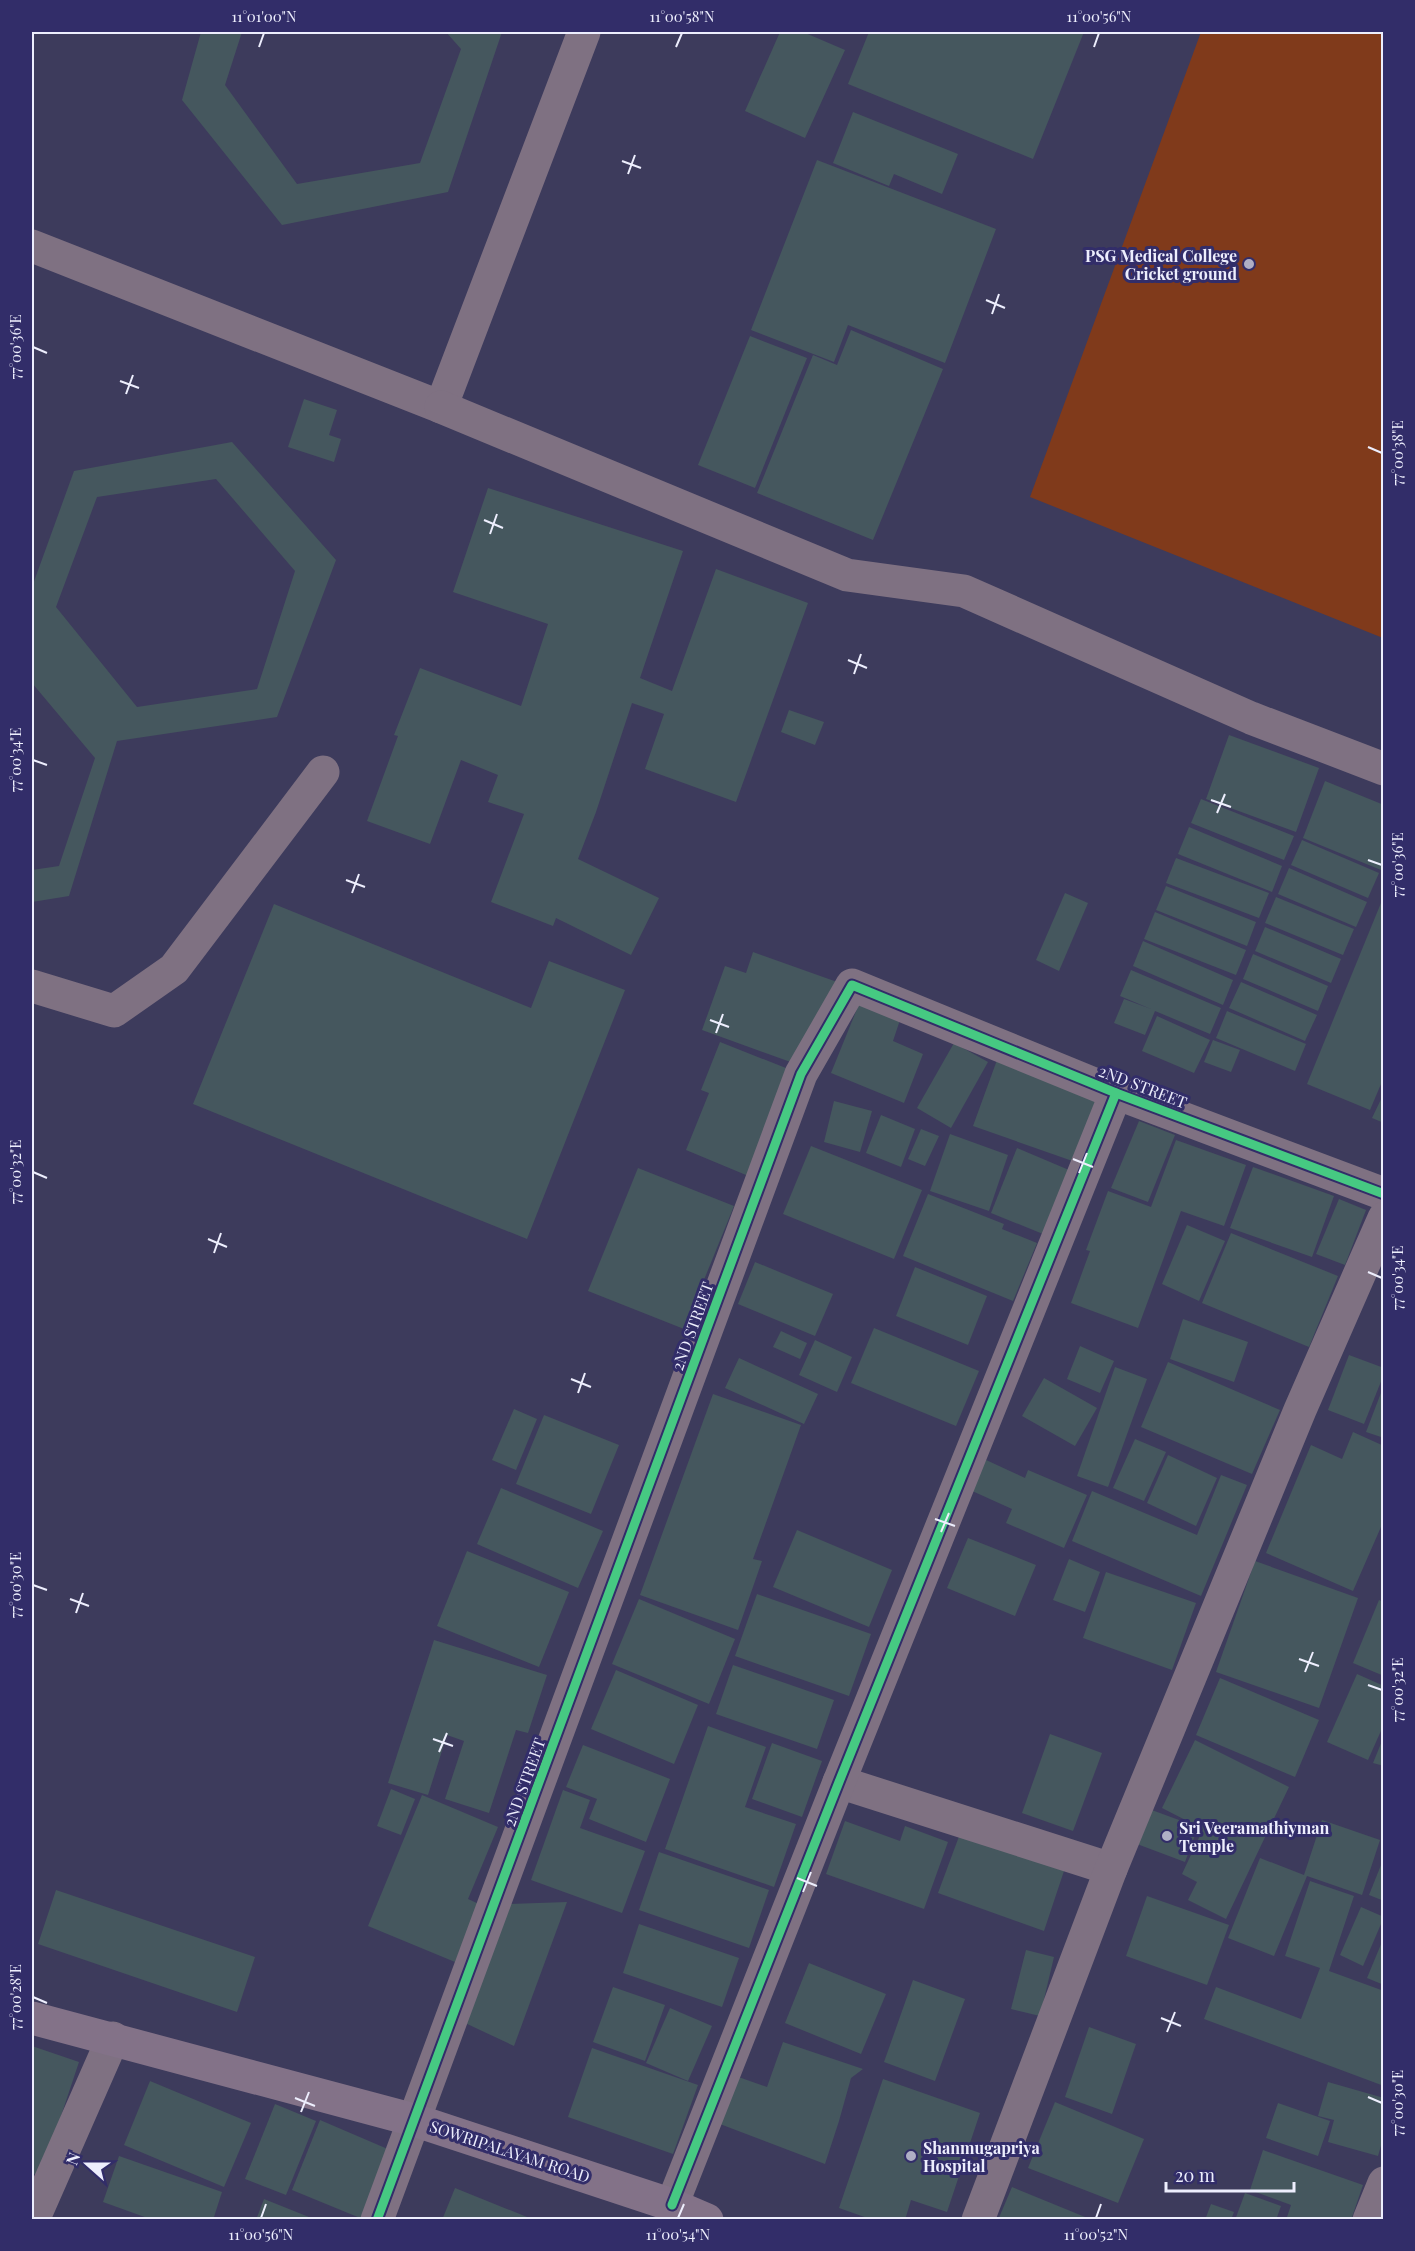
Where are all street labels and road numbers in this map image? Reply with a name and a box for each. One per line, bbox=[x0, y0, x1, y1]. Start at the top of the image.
street label: 2ND STREET bbox=[1096, 1060, 1190, 1112]
street label: 2ND STREET bbox=[666, 1279, 718, 1373]
street label: 2ND STREET bbox=[498, 1735, 550, 1829]
street label: SOWRIPALAYAM ROAD bbox=[427, 2115, 593, 2187]

